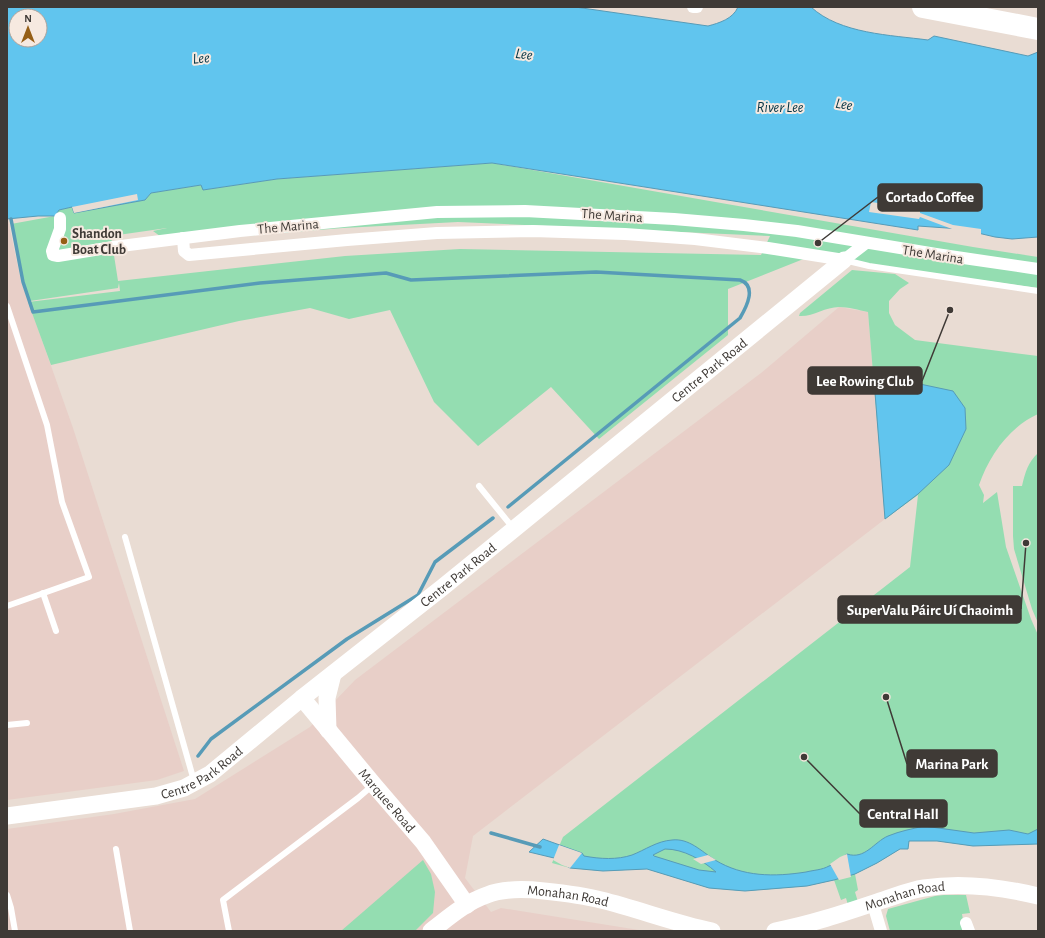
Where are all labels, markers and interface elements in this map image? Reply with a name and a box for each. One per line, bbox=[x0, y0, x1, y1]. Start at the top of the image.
north arrow bbox=[8, 8, 48, 48]
text: N bbox=[24, 13, 32, 24]
water label: Lee bbox=[514, 46, 534, 63]
water label: Lee bbox=[192, 50, 211, 67]
water label: Lee bbox=[834, 96, 854, 113]
water label: River Lee bbox=[757, 100, 804, 115]
callout: Cortado Coffee bbox=[878, 184, 982, 211]
text: Cortado Coffee bbox=[886, 190, 974, 205]
street label: The Marina bbox=[581, 207, 644, 225]
street label: The Marina bbox=[257, 217, 320, 237]
place label: Shandon Boat Club bbox=[72, 227, 126, 257]
marker: Shandon Boat Club bbox=[59, 236, 69, 246]
street label: The Marina bbox=[901, 243, 965, 267]
street label: Centre Park Road bbox=[669, 336, 750, 406]
callout: Lee Rowing Club bbox=[808, 367, 922, 394]
text: Lee Rowing Club bbox=[816, 374, 914, 389]
street label: Centre Park Road bbox=[418, 541, 499, 610]
callout: SuperValu Páirc Uí Chaoimh bbox=[838, 596, 1021, 623]
text: SuperValu Páirc Uí Chaoimh bbox=[847, 603, 1013, 618]
street label: Centre Park Road bbox=[159, 744, 246, 802]
callout: Marina Park bbox=[907, 750, 997, 777]
text: Marina Park bbox=[915, 757, 989, 772]
street label: Marquee Road bbox=[355, 766, 417, 835]
callout: Central Hall bbox=[860, 800, 947, 827]
text: Central Hall bbox=[867, 807, 939, 822]
street label: Monahan Road bbox=[863, 880, 945, 913]
street label: Monahan Road bbox=[527, 884, 610, 910]

